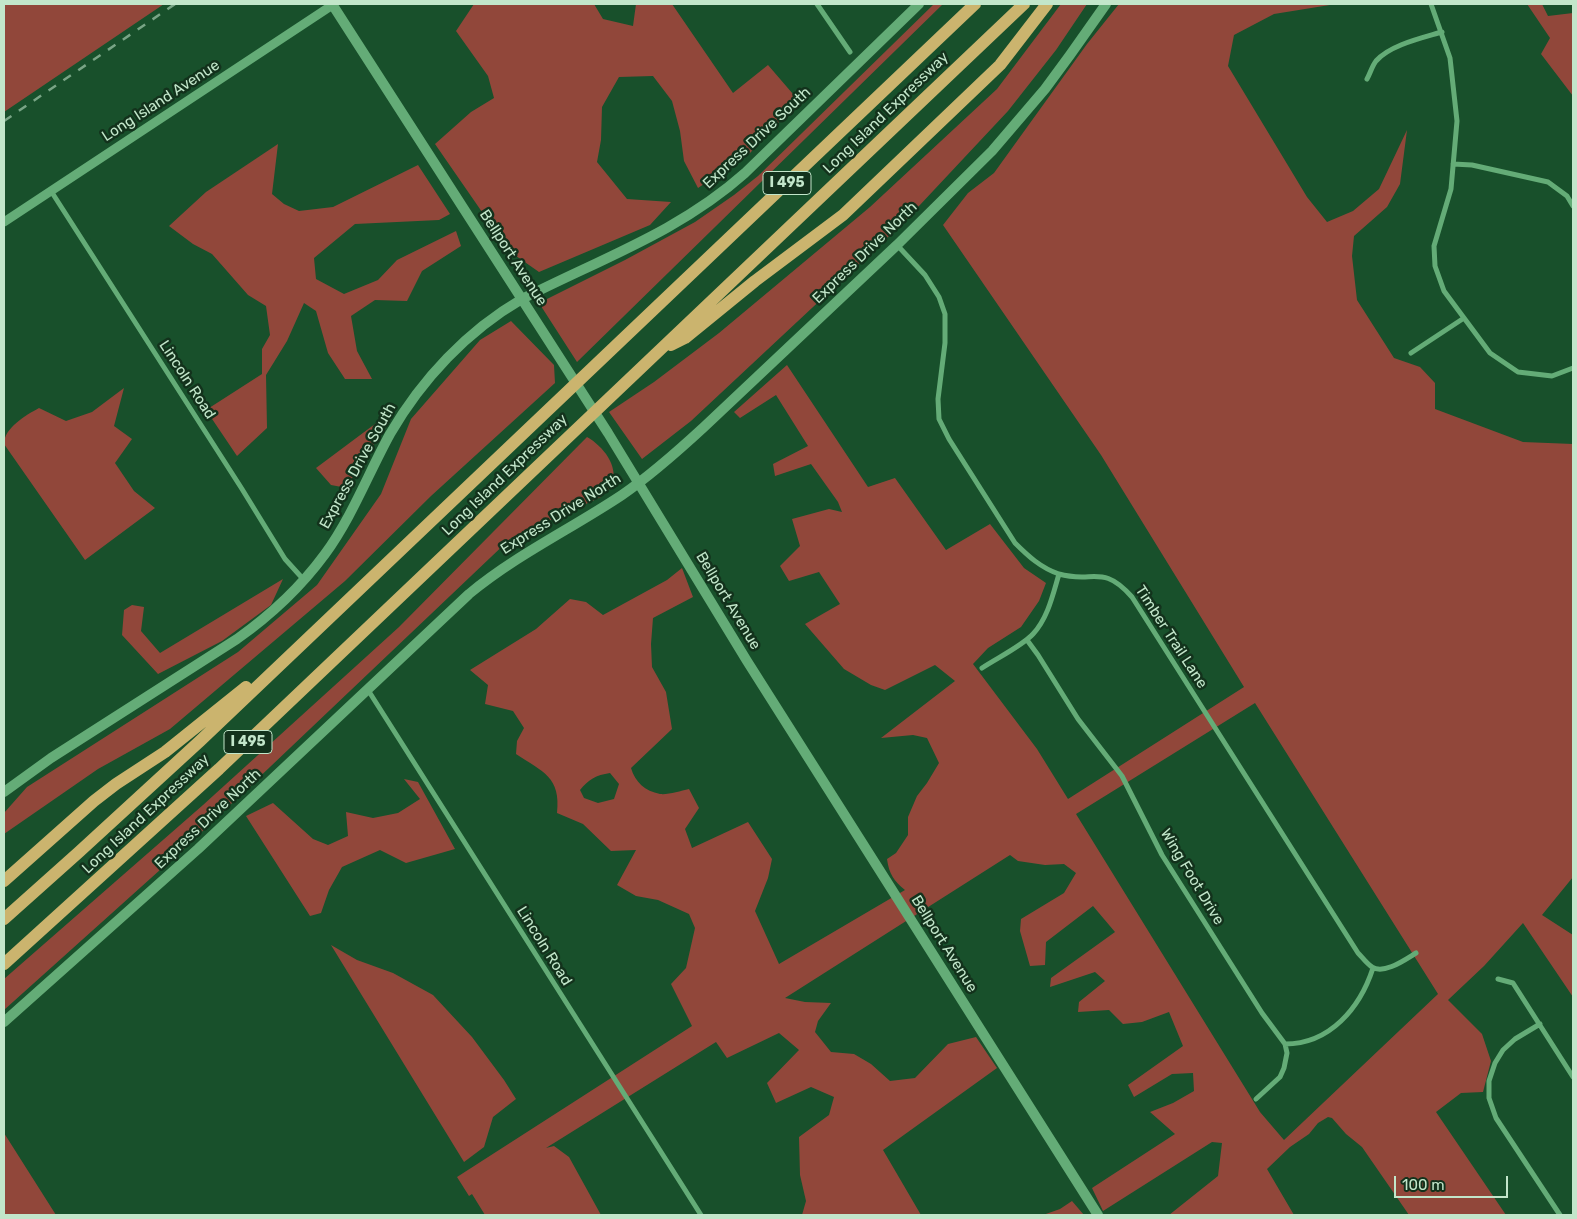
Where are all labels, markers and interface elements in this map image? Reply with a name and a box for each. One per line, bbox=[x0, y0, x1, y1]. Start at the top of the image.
street label: Long Island Expressway bbox=[820, 48, 952, 178]
street label: Long Island Avenue bbox=[99, 56, 223, 146]
street label: Express Drive South bbox=[699, 83, 815, 193]
road number: I 495 bbox=[763, 172, 811, 194]
street label: Express Drive North bbox=[809, 198, 921, 308]
street label: Bellport Avenue bbox=[475, 207, 551, 309]
street label: Lincoln Road bbox=[155, 337, 219, 423]
street label: Express Drive South bbox=[316, 400, 400, 532]
street label: Long Island Expressway bbox=[439, 410, 571, 540]
street label: Express Drive North bbox=[497, 470, 625, 558]
street label: Bellport Avenue bbox=[692, 549, 764, 653]
street label: Timber Trail Lane bbox=[1131, 582, 1211, 692]
road number: I 495 bbox=[224, 730, 272, 754]
street label: Long Island Expressway bbox=[79, 750, 213, 878]
street label: Express Drive North bbox=[151, 765, 265, 873]
street label: Wing Foot Drive bbox=[1156, 826, 1228, 928]
street label: Bellport Avenue bbox=[907, 892, 981, 996]
street label: Lincoln Road bbox=[513, 903, 575, 989]
scale bar bbox=[1397, 1166, 1511, 1198]
text: 100 m bbox=[1402, 1176, 1444, 1194]

